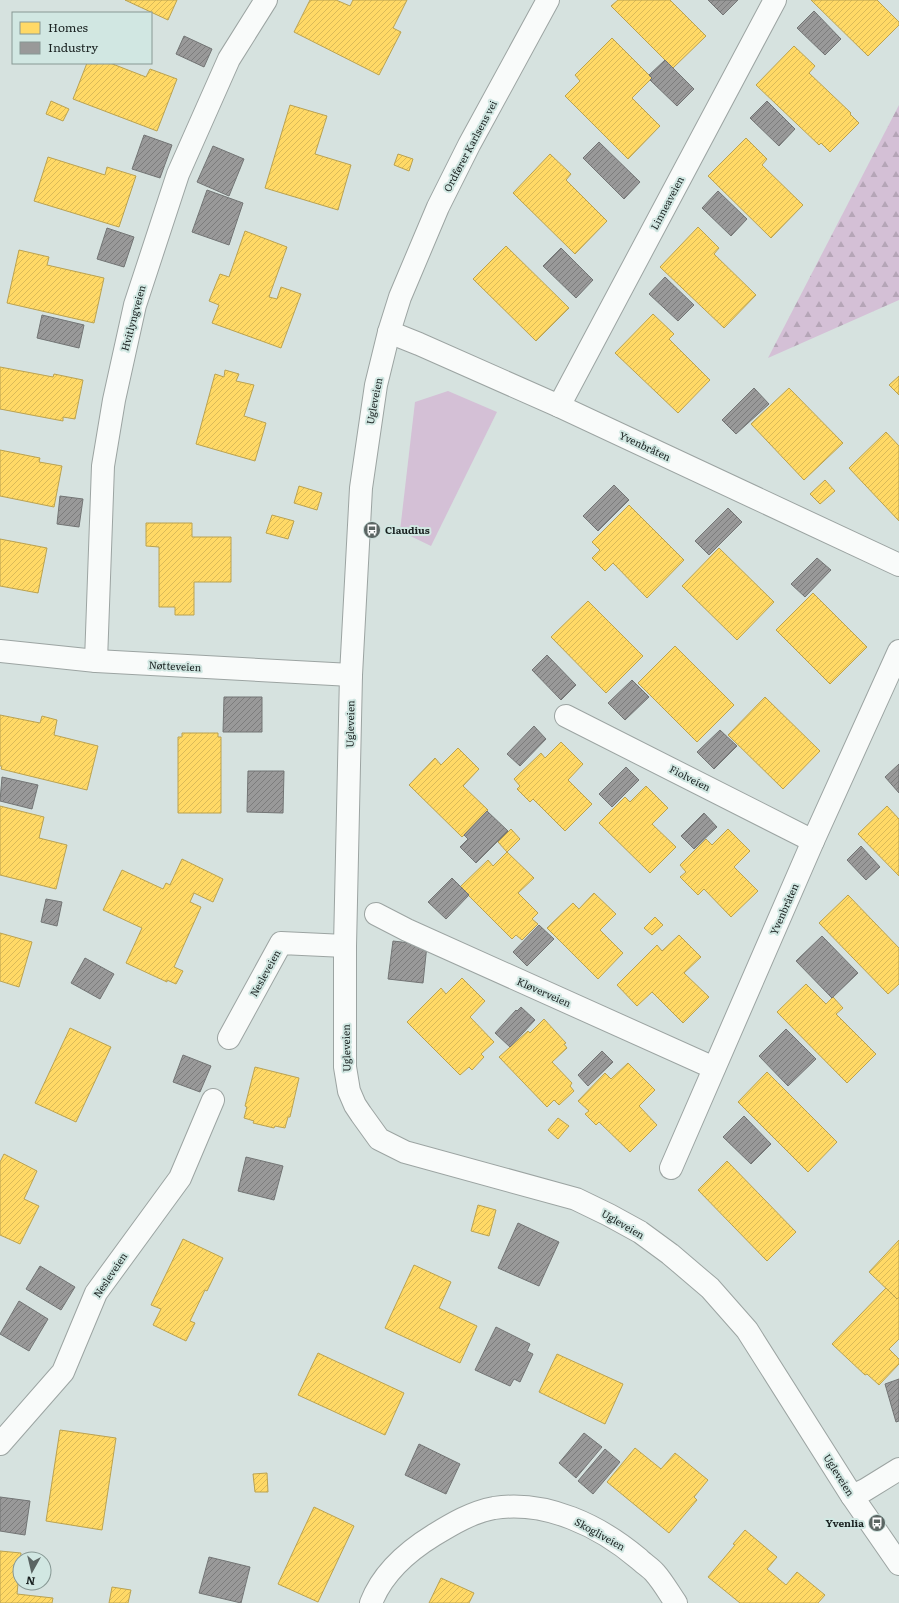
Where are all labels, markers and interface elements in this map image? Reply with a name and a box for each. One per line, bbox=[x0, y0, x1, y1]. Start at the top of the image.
legend bbox=[12, 12, 152, 64]
text: Homes bbox=[48, 18, 88, 36]
text: Industry bbox=[48, 38, 98, 56]
street label: Ordfører Karlsens vei bbox=[439, 97, 500, 194]
street label: Linneaveien bbox=[646, 173, 687, 232]
street label: Hvitlyngveien bbox=[116, 283, 149, 353]
street label: Ugleveien bbox=[362, 376, 385, 426]
street label: Yvenbråten bbox=[617, 427, 674, 464]
bus stop icon: Claudius bbox=[362, 520, 382, 540]
place label: Claudius bbox=[385, 522, 430, 537]
street label: Nøtteveien bbox=[148, 657, 202, 674]
street label: Ugleveien bbox=[342, 700, 357, 748]
street label: Fiolveien bbox=[667, 761, 714, 794]
street label: Yvenbråten bbox=[766, 880, 802, 937]
street label: Nesleveien bbox=[245, 946, 284, 999]
street label: Kløverveien bbox=[515, 973, 574, 1010]
street label: Ugleveien bbox=[338, 1024, 353, 1072]
street label: Ugleveien bbox=[599, 1205, 648, 1242]
street label: Nesleveien bbox=[89, 1249, 130, 1300]
street label: Ugleveien bbox=[820, 1451, 859, 1499]
bus stop icon: Yvenlia bbox=[867, 1513, 887, 1533]
street label: Skogliveien bbox=[572, 1514, 629, 1554]
place label: Yvenlia bbox=[826, 1515, 864, 1530]
north arrow bbox=[12, 1551, 52, 1591]
text: N bbox=[25, 1573, 36, 1590]

